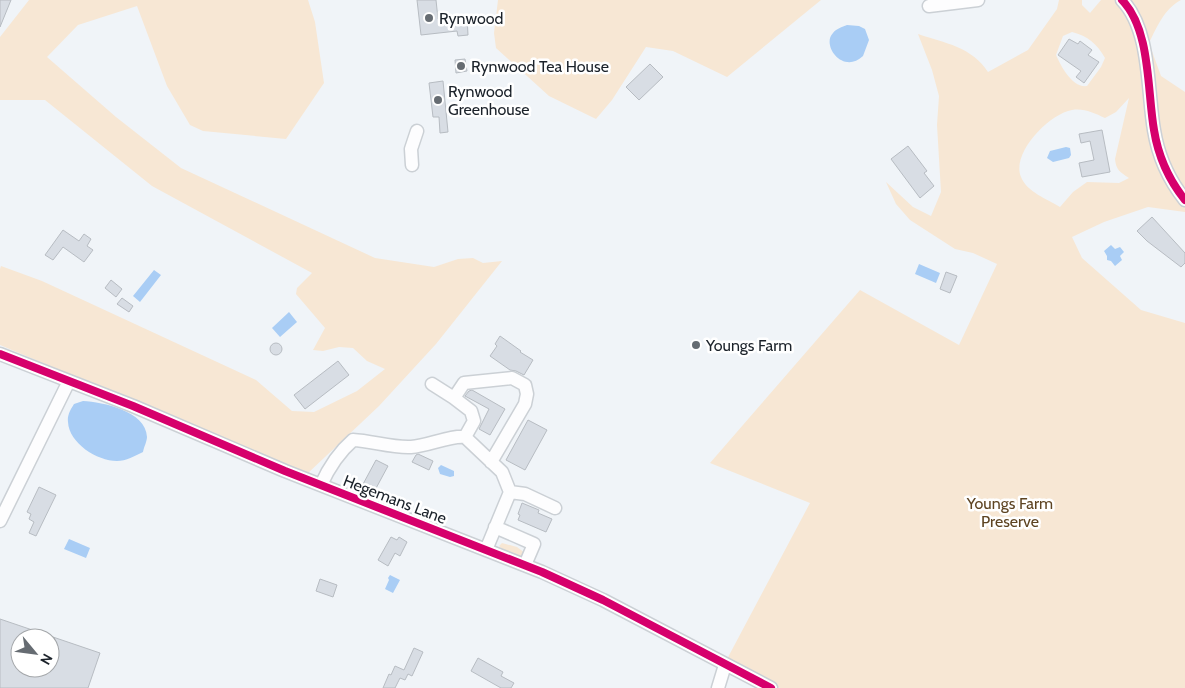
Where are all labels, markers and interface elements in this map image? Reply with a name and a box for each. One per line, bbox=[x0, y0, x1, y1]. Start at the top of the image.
place label: Rynwood bbox=[439, 9, 503, 28]
marker: Rynwood bbox=[423, 12, 435, 24]
place label: Rynwood Tea House bbox=[471, 57, 609, 76]
marker: Rynwood Tea House bbox=[455, 60, 467, 72]
place label: Rynwood Greenhouse bbox=[448, 82, 530, 119]
marker: Rynwood Greenhouse bbox=[432, 94, 444, 106]
place label: Youngs Farm bbox=[705, 336, 792, 355]
marker: Youngs Farm bbox=[690, 339, 702, 351]
street label: Hegemans Lane bbox=[340, 471, 449, 528]
park label: Youngs Farm Preserve bbox=[966, 494, 1053, 531]
north arrow bbox=[10, 628, 60, 678]
text: N bbox=[36, 651, 57, 668]

